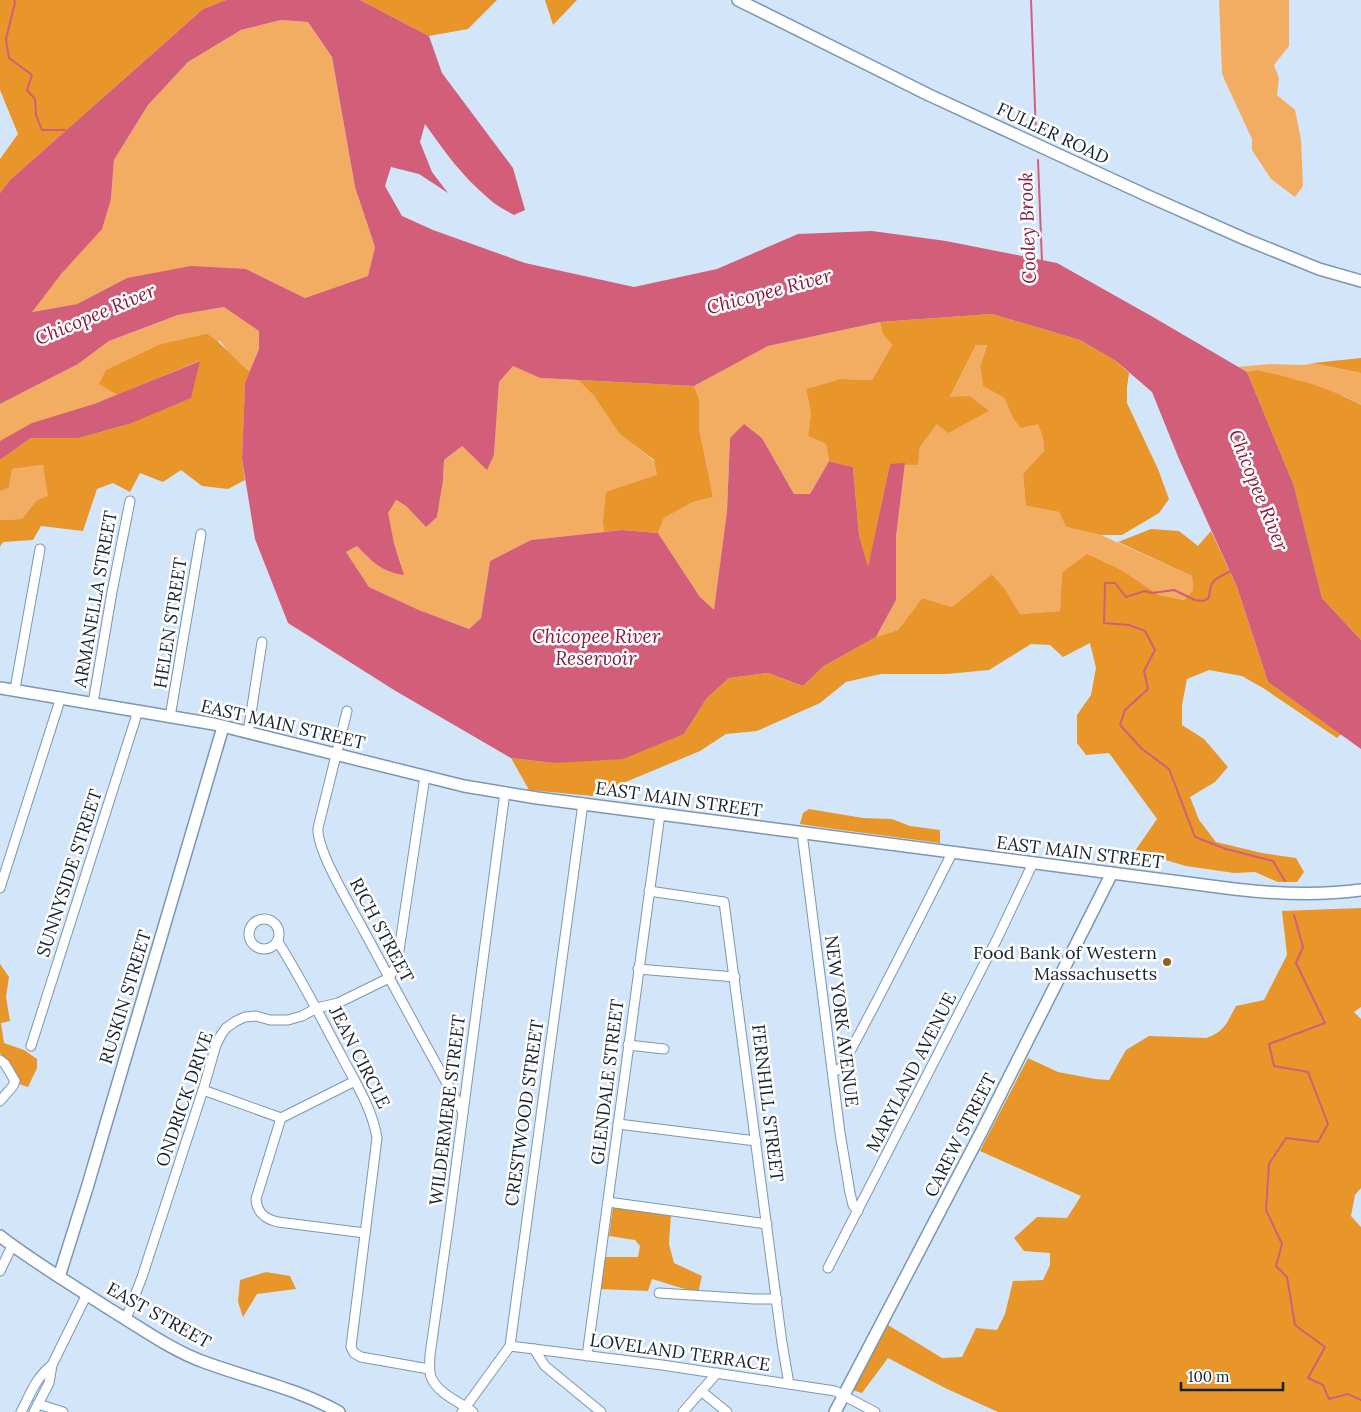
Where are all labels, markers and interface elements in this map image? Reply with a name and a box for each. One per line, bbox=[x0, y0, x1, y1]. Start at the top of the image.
street label: FULLER ROAD bbox=[993, 97, 1113, 169]
water label: Cooley Brook bbox=[1013, 172, 1041, 284]
water label: Chicopee River bbox=[704, 263, 835, 319]
water label: Chicopee River bbox=[31, 278, 159, 350]
water label: Chicopee River bbox=[1224, 426, 1294, 554]
street label: ARMANELLA STREET bbox=[68, 508, 122, 690]
street label: HELEN STREET bbox=[148, 555, 192, 690]
water label: Chicopee River Reservoir bbox=[532, 624, 661, 670]
street label: EAST MAIN STREET bbox=[198, 694, 368, 754]
street label: EAST MAIN STREET bbox=[594, 776, 764, 822]
street label: SUNNYSIDE STREET bbox=[31, 786, 107, 960]
street label: EAST MAIN STREET bbox=[995, 830, 1165, 874]
street label: RICH STREET bbox=[345, 874, 419, 987]
street label: RUSKIN STREET bbox=[94, 927, 156, 1067]
street label: NEW YORK AVENUE bbox=[820, 934, 864, 1108]
place label: Food Bank of Western Massachusetts bbox=[973, 941, 1157, 985]
marker: Food Bank of Western Massachusetts bbox=[1161, 956, 1173, 968]
street label: MARYLAND AVENUE bbox=[861, 988, 961, 1156]
street label: GLENDALE STREET bbox=[585, 997, 629, 1166]
street label: JEAN CIRCLE bbox=[324, 1001, 396, 1112]
street label: WILDERMERE STREET bbox=[424, 1013, 470, 1207]
street label: CRESTWOOD STREET bbox=[500, 1018, 549, 1208]
street label: FERNHILL STREET bbox=[747, 1023, 789, 1184]
street label: ONDRICK DRIVE bbox=[150, 1028, 218, 1170]
street label: CAREW STREET bbox=[919, 1069, 1001, 1201]
street label: EAST STREET bbox=[103, 1277, 216, 1353]
street label: LOVELAND TERRACE bbox=[588, 1328, 772, 1376]
scale bar bbox=[1181, 1360, 1284, 1392]
text: 100 m bbox=[1188, 1367, 1229, 1386]

